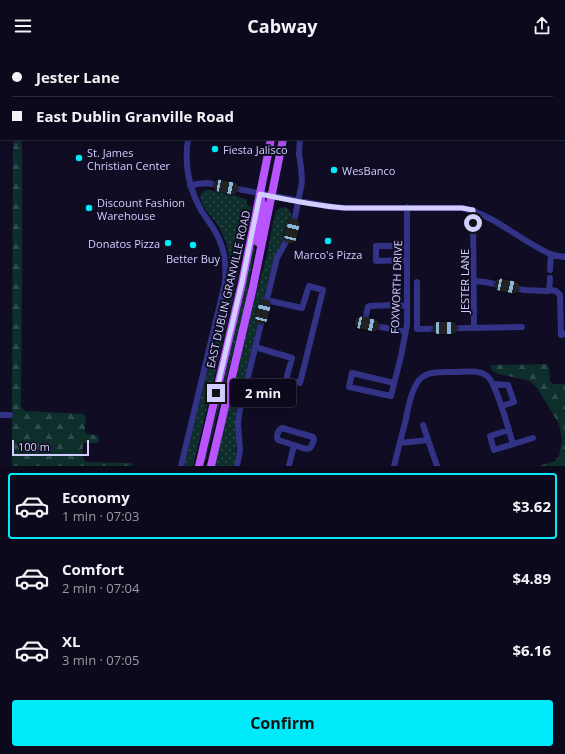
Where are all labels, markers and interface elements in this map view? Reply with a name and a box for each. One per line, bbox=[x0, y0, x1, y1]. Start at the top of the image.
text: Cabway bbox=[247, 14, 318, 38]
icon: menu bbox=[12, 15, 34, 37]
icon: share bbox=[531, 15, 553, 37]
text: Jester Lane bbox=[36, 67, 120, 87]
text: East Dublin Granville Road bbox=[36, 106, 234, 126]
place label: Fiesta Jalisco bbox=[223, 142, 288, 157]
marker: Fiesta Jalisco bbox=[210, 144, 220, 154]
place label: St. James Christian Center bbox=[87, 145, 171, 173]
marker: St. James Christian Center bbox=[74, 153, 84, 163]
place label: WesBanco bbox=[342, 163, 396, 178]
marker: WesBanco bbox=[329, 165, 339, 175]
car bbox=[213, 179, 239, 195]
place label: Discount Fashion Warehouse bbox=[97, 195, 185, 223]
marker: Discount Fashion Warehouse bbox=[84, 203, 94, 213]
street label: EAST DUBLIN GRANVILLE ROAD bbox=[203, 209, 253, 369]
route start bbox=[464, 214, 482, 232]
car bbox=[283, 218, 301, 244]
place label: Donatos Pizza bbox=[88, 236, 160, 251]
marker: Marco's Pizza bbox=[323, 236, 333, 246]
marker: Donatos Pizza bbox=[163, 238, 173, 248]
marker: Better Buy bbox=[188, 240, 198, 250]
street label: FOXWORTH DRIVE bbox=[387, 240, 405, 334]
place label: Marco's Pizza bbox=[294, 247, 362, 262]
street label: JESTER LANE bbox=[457, 249, 472, 314]
place label: Better Buy bbox=[166, 251, 220, 266]
car bbox=[494, 278, 520, 294]
car bbox=[254, 299, 272, 325]
car bbox=[354, 316, 380, 332]
car bbox=[433, 322, 457, 334]
callout: 2 min bbox=[230, 379, 296, 407]
route end bbox=[207, 384, 225, 402]
text: 2 min bbox=[245, 384, 281, 402]
scale bar bbox=[12, 438, 89, 457]
text: 100 m bbox=[18, 439, 50, 454]
text: Economy bbox=[62, 487, 130, 507]
icon: car bbox=[14, 488, 50, 524]
text: $3.62 bbox=[512, 496, 551, 516]
text: 1 min · 07:03 bbox=[62, 507, 139, 525]
text: Comfort bbox=[62, 559, 124, 579]
icon: car bbox=[14, 560, 50, 596]
text: $4.89 bbox=[512, 568, 551, 588]
text: 2 min · 07:04 bbox=[62, 579, 139, 597]
text: XL bbox=[62, 631, 80, 651]
icon: car bbox=[14, 632, 50, 668]
text: $6.16 bbox=[512, 640, 551, 660]
text: 3 min · 07:05 bbox=[62, 651, 139, 669]
button: Confirm bbox=[12, 700, 553, 746]

